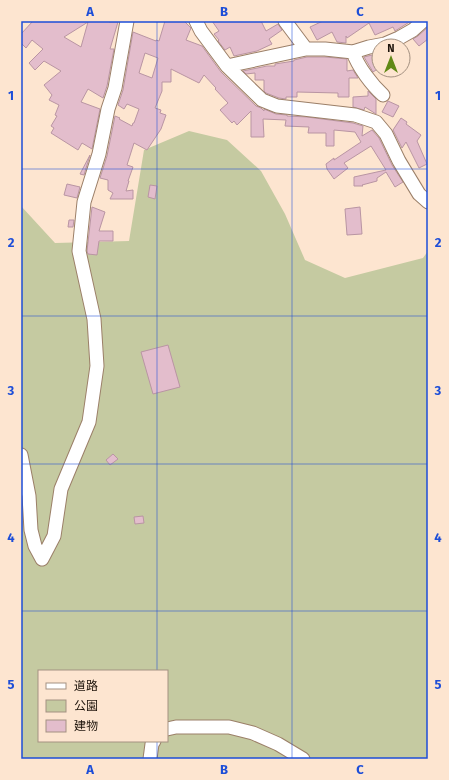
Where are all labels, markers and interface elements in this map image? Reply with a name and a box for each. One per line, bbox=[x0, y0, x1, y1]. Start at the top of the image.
text: A bbox=[85, 4, 94, 19]
text: B bbox=[220, 4, 228, 19]
text: C bbox=[356, 4, 364, 19]
north arrow bbox=[371, 38, 411, 78]
text: N bbox=[387, 42, 395, 55]
text: 1 bbox=[8, 88, 14, 103]
text: 1 bbox=[435, 88, 441, 103]
text: 2 bbox=[8, 235, 15, 250]
text: 2 bbox=[435, 235, 442, 250]
text: 3 bbox=[7, 383, 15, 398]
text: 3 bbox=[434, 383, 442, 398]
text: 4 bbox=[7, 530, 15, 545]
text: 4 bbox=[434, 530, 442, 545]
legend bbox=[38, 670, 168, 742]
text: 5 bbox=[8, 677, 15, 692]
text: 5 bbox=[435, 677, 442, 692]
text: 道路 bbox=[74, 679, 98, 693]
text: 公園 bbox=[74, 699, 98, 713]
text: 建物 bbox=[74, 719, 98, 733]
text: A bbox=[85, 762, 94, 777]
text: B bbox=[220, 762, 228, 777]
text: C bbox=[356, 762, 364, 777]

